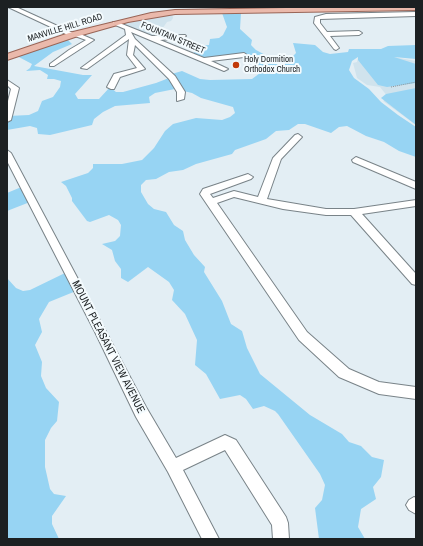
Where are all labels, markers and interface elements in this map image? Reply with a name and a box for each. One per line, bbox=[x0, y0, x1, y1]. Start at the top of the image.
street label: MANVILLE HILL ROAD bbox=[26, 12, 104, 44]
street label: FOUNTAIN STREET bbox=[139, 20, 207, 56]
place label: Holy Dormition Orthodox Church bbox=[244, 55, 300, 76]
marker: Holy Dormition Orthodox Church bbox=[231, 60, 241, 70]
street label: MOUNT PLEASANT VIEW AVENUE bbox=[69, 278, 147, 416]

